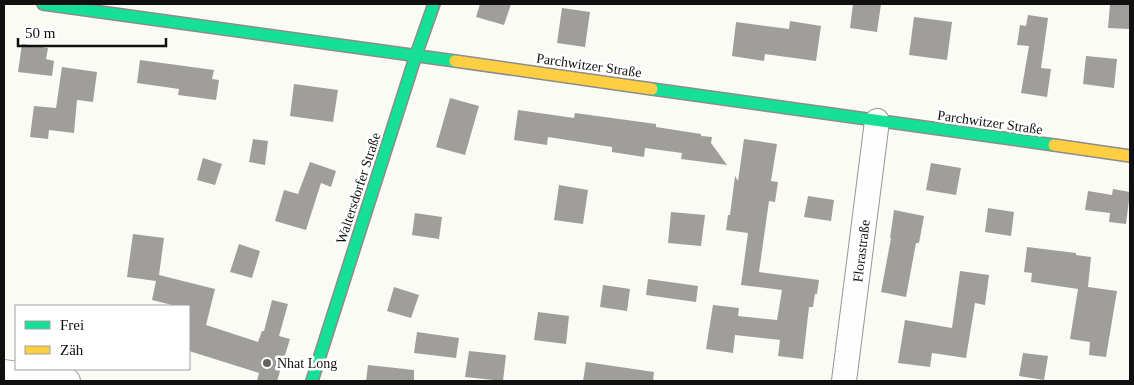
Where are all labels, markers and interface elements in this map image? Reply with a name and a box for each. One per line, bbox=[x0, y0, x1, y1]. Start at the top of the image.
scale bar bbox=[18, 15, 165, 47]
text: 50 m bbox=[25, 25, 56, 41]
street label: Parchwitzer Straße bbox=[535, 51, 643, 80]
street label: Parchwitzer Straße bbox=[936, 108, 1044, 137]
street label: Waltersdorfer Straße bbox=[333, 131, 384, 246]
street label: Florastraße bbox=[850, 219, 873, 283]
legend bbox=[15, 305, 190, 370]
text: Frei bbox=[60, 317, 84, 333]
text: Zäh bbox=[60, 342, 84, 358]
place label: Nhat Long bbox=[277, 356, 337, 371]
marker: Nhat Long bbox=[261, 357, 273, 369]

